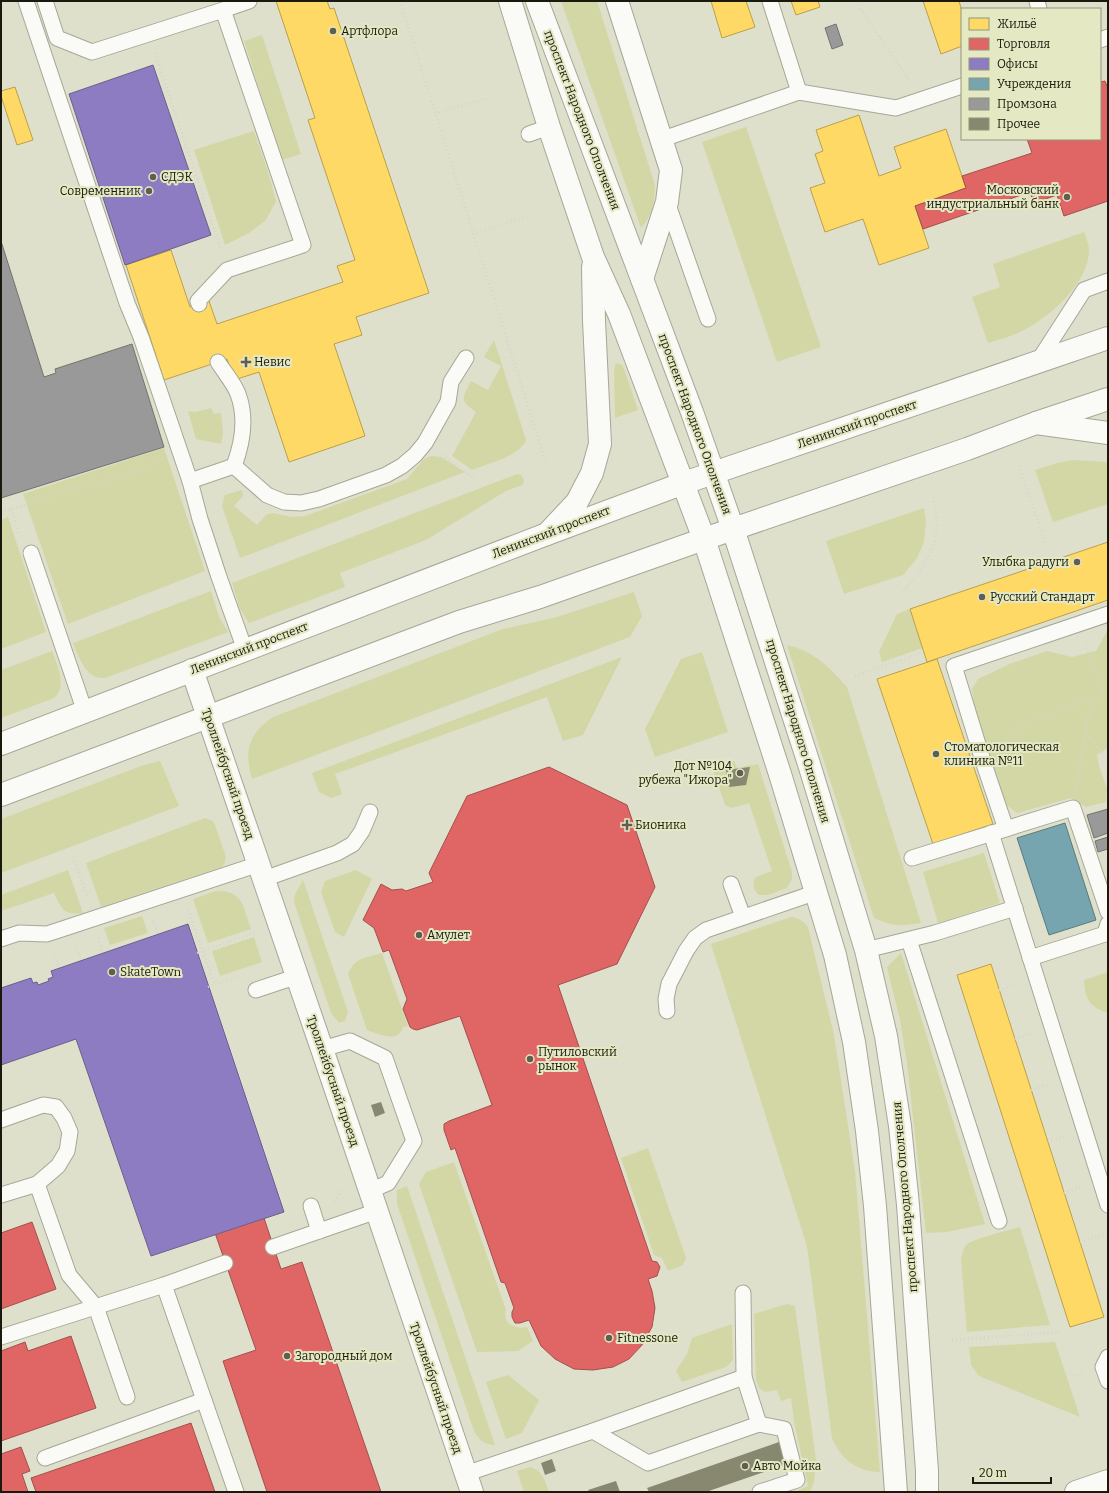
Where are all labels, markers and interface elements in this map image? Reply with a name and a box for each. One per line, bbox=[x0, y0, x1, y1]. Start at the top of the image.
legend bbox=[961, 8, 1101, 140]
text: Жильё bbox=[997, 17, 1037, 31]
place label: Артфлора bbox=[341, 24, 398, 38]
marker: Артфлора bbox=[328, 26, 338, 36]
street label: проспект Народного Ополчения bbox=[541, 28, 623, 212]
text: Торговля bbox=[997, 37, 1051, 51]
text: Офисы bbox=[997, 57, 1038, 71]
text: Учреждения bbox=[997, 77, 1072, 91]
text: Промзона bbox=[997, 97, 1057, 111]
text: Прочее bbox=[997, 117, 1040, 131]
place label: СДЭК bbox=[161, 170, 193, 184]
marker: СДЭК bbox=[148, 172, 158, 182]
place label: Московский индустриальный банк bbox=[926, 183, 1059, 211]
place label: Современник bbox=[60, 184, 141, 198]
marker: Современник bbox=[144, 186, 154, 196]
marker: Московский индустриальный банк bbox=[1062, 192, 1072, 202]
street label: проспект Народного Ополчения bbox=[656, 332, 734, 517]
place label: Невис bbox=[254, 355, 291, 369]
marker: Невис bbox=[241, 357, 251, 367]
street label: Ленинский проспект bbox=[796, 397, 918, 451]
street label: Ленинский проспект bbox=[490, 503, 612, 561]
place label: Улыбка радуги bbox=[982, 555, 1069, 569]
marker: Улыбка радуги bbox=[1072, 557, 1082, 567]
place label: Русский Стандарт bbox=[990, 590, 1095, 604]
marker: Русский Стандарт bbox=[977, 592, 987, 602]
street label: Ленинский проспект bbox=[188, 619, 310, 677]
street label: проспект Народного Ополчения bbox=[763, 638, 833, 825]
street label: Троллейбусный проезд bbox=[199, 707, 257, 841]
place label: Стоматологическая клиника №11 bbox=[944, 740, 1059, 768]
marker: Стоматологическая клиника №11 bbox=[931, 749, 941, 759]
place label: Дот №104 рубежа "Ижора" bbox=[638, 759, 732, 787]
marker: Дот №104 рубежа "Ижора" bbox=[735, 768, 745, 778]
place label: Бионика bbox=[635, 818, 687, 832]
marker: Бионика bbox=[622, 820, 632, 830]
place label: Амулет bbox=[427, 928, 470, 942]
marker: Амулет bbox=[414, 930, 424, 940]
place label: SkateTown bbox=[120, 965, 182, 979]
marker: SkateTown bbox=[107, 967, 117, 977]
street label: Троллейбусный проезд bbox=[304, 1014, 362, 1148]
place label: Путиловский рынок bbox=[538, 1045, 617, 1073]
marker: Путиловский рынок bbox=[525, 1054, 535, 1064]
street label: проспект Народного Ополчения bbox=[890, 1101, 920, 1293]
street label: Троллейбусный проезд bbox=[407, 1321, 465, 1455]
place label: Fitnessone bbox=[617, 1331, 678, 1345]
marker: Fitnessone bbox=[604, 1333, 614, 1343]
place label: Загородный дом bbox=[295, 1349, 393, 1363]
marker: Загородный дом bbox=[282, 1351, 292, 1361]
place label: Авто Мойка bbox=[753, 1459, 822, 1473]
scale bar bbox=[973, 1459, 1051, 1485]
marker: Авто Мойка bbox=[740, 1461, 750, 1471]
text: 20 m bbox=[979, 1466, 1008, 1480]

